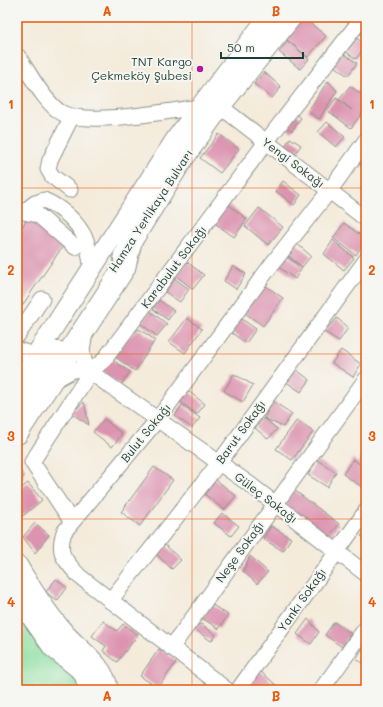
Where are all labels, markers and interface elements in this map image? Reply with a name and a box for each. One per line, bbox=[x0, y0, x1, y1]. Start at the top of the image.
text: A bbox=[102, 2, 112, 19]
text: B bbox=[272, 2, 281, 19]
scale bar bbox=[221, 34, 303, 60]
text: 50 m bbox=[227, 39, 255, 55]
place label: TNT Kargo Çekmeköy Şubesi bbox=[91, 53, 192, 83]
marker: TNT Kargo Çekmeköy Şubesi bbox=[195, 64, 205, 74]
text: 1 bbox=[8, 95, 14, 112]
text: 1 bbox=[369, 95, 375, 112]
street label: Yengi Sokağı bbox=[259, 133, 328, 191]
street label: Hamza Yerlikaya Bulvarı bbox=[104, 146, 196, 275]
street label: Karabulut Sokağı bbox=[137, 222, 210, 311]
text: 2 bbox=[7, 261, 15, 278]
text: 2 bbox=[368, 261, 376, 278]
street label: Barut Sokağı bbox=[212, 396, 269, 466]
street label: Bulut Sokağı bbox=[117, 400, 174, 465]
text: 3 bbox=[7, 427, 15, 444]
text: 3 bbox=[368, 427, 376, 444]
street label: Güleç Sokağı bbox=[232, 468, 301, 526]
street label: Neşe Sokağı bbox=[212, 518, 267, 585]
street label: Yankı Sokağı bbox=[273, 564, 329, 634]
text: 4 bbox=[7, 593, 15, 610]
text: 4 bbox=[368, 593, 376, 610]
text: A bbox=[102, 687, 112, 704]
text: B bbox=[272, 687, 281, 704]

